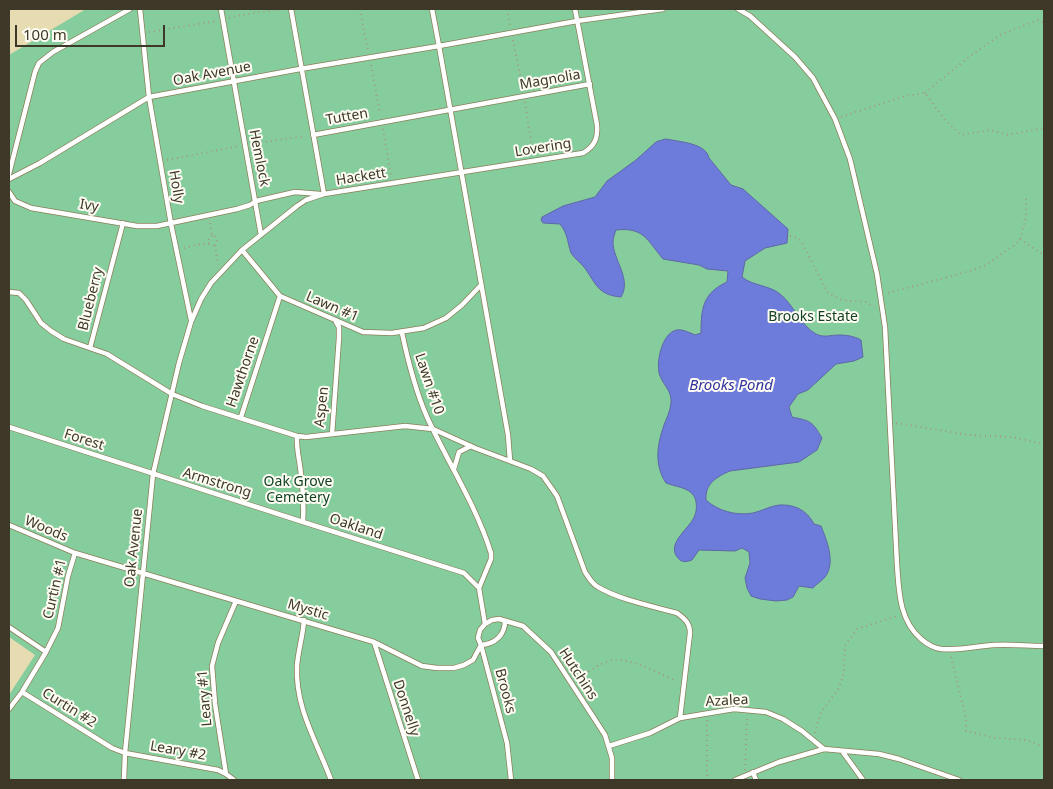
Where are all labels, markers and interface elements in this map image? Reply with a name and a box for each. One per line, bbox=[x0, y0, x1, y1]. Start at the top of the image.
scale bar bbox=[18, 15, 168, 47]
text: 100 m bbox=[23, 24, 67, 44]
street label: Oak Avenue bbox=[172, 58, 252, 90]
street label: Magnolia bbox=[518, 66, 582, 94]
street label: Tutten bbox=[325, 105, 369, 129]
street label: Hemlock bbox=[245, 128, 273, 188]
street label: Lovering bbox=[513, 135, 573, 161]
street label: Hackett bbox=[335, 165, 387, 189]
street label: Holly bbox=[165, 169, 187, 205]
street label: Ivy bbox=[78, 196, 100, 216]
street label: Blueberry bbox=[75, 266, 107, 332]
street label: Lawn #1 bbox=[303, 288, 361, 326]
park label: Brooks Estate bbox=[768, 309, 858, 325]
street label: Hawthorne bbox=[223, 334, 263, 410]
street label: Lawn #10 bbox=[411, 351, 447, 417]
water label: Brooks Pond bbox=[689, 377, 773, 395]
street label: Aspen bbox=[312, 386, 332, 428]
street label: Forest bbox=[62, 426, 106, 454]
street label: Armstrong bbox=[181, 465, 253, 501]
park label: Oak Grove Cemetery bbox=[264, 474, 332, 507]
street label: Oak Avenue bbox=[122, 508, 146, 588]
street label: Oakland bbox=[327, 511, 385, 543]
street label: Woods bbox=[22, 512, 70, 546]
street label: Curtin #1 bbox=[40, 557, 70, 621]
street label: Mystic bbox=[285, 596, 331, 624]
street label: Hutchins bbox=[555, 645, 601, 703]
street label: Brooks bbox=[491, 667, 519, 715]
street label: Leary #1 bbox=[194, 669, 216, 727]
street label: Donnelly bbox=[389, 678, 423, 738]
street label: Curtin #2 bbox=[39, 685, 99, 731]
street label: Azalea bbox=[705, 691, 749, 711]
street label: Leary #2 bbox=[149, 738, 207, 764]

